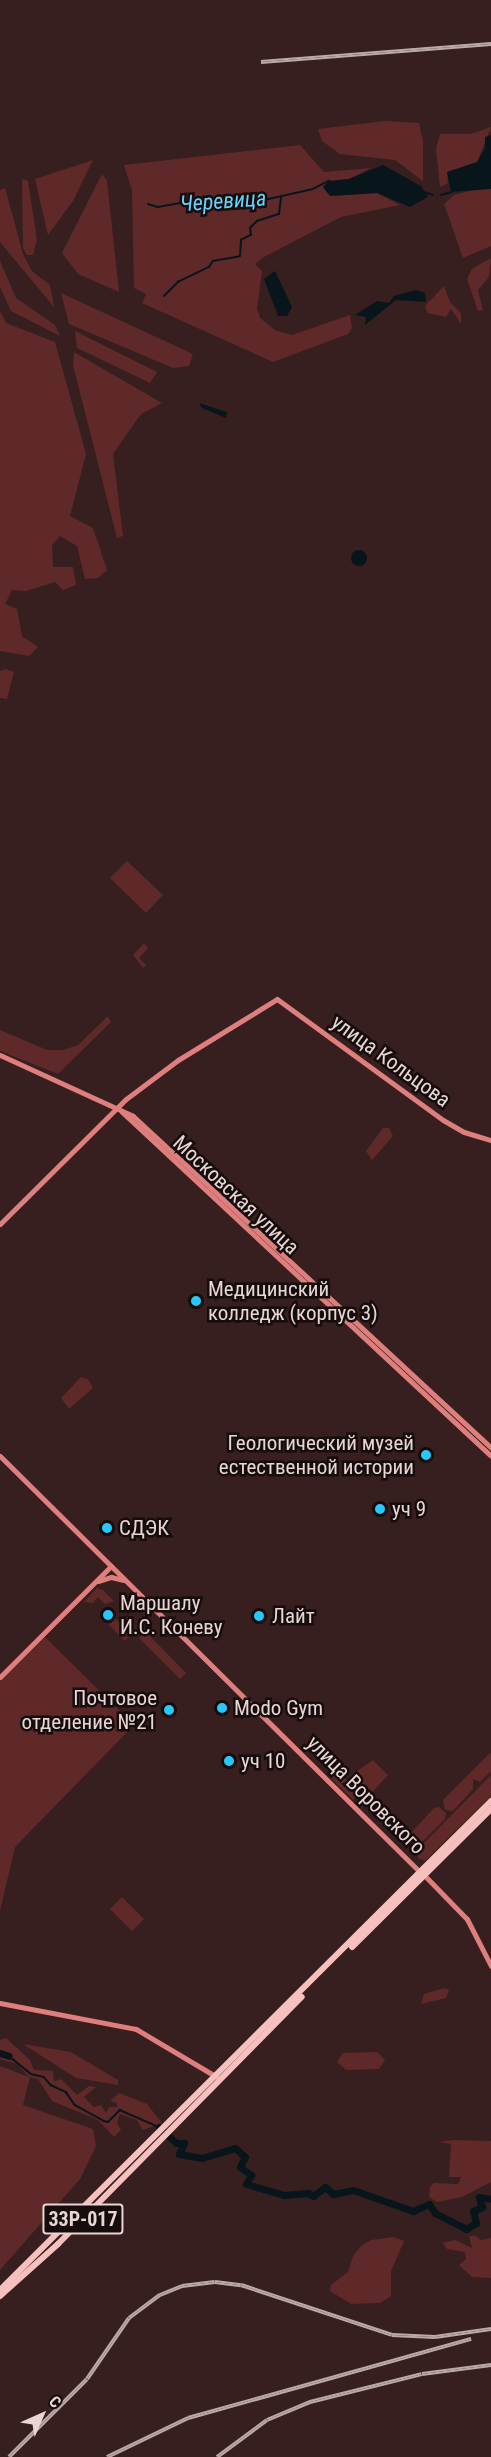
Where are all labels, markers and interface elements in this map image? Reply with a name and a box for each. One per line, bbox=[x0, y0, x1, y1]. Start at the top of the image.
water label: Черевица bbox=[179, 185, 267, 217]
street label: улица Кольцова bbox=[327, 1010, 455, 1112]
street label: Московская улица bbox=[168, 1130, 304, 1260]
place label: Медицинский колледж (корпус 3) bbox=[208, 1276, 378, 1326]
marker: Медицинский колледж (корпус 3) bbox=[189, 1294, 203, 1308]
place label: Геологический музей естественной истории bbox=[219, 1430, 414, 1480]
marker: Геологический музей естественной истории bbox=[419, 1448, 433, 1462]
place label: уч 9 bbox=[392, 1496, 426, 1522]
marker: уч 9 bbox=[373, 1502, 387, 1516]
place label: СДЭК bbox=[119, 1515, 169, 1541]
marker: СДЭК bbox=[100, 1521, 114, 1535]
place label: Маршалу И.С. Коневу bbox=[120, 1590, 223, 1640]
place label: Лайт bbox=[272, 1603, 315, 1629]
marker: Лайт bbox=[250, 1607, 268, 1625]
marker: Маршалу И.С. Коневу bbox=[101, 1608, 115, 1622]
place label: Почтовое отделение №21 bbox=[22, 1685, 157, 1735]
place label: Modo Gym bbox=[234, 1695, 323, 1721]
marker: Modo Gym bbox=[215, 1701, 229, 1715]
marker: Почтовое отделение №21 bbox=[162, 1703, 176, 1717]
street label: улица Воровского bbox=[301, 1730, 431, 1860]
place label: уч 10 bbox=[241, 1748, 285, 1774]
marker: уч 10 bbox=[222, 1754, 236, 1768]
road number: 33Р-017 bbox=[41, 2202, 125, 2236]
north arrow bbox=[12, 2385, 72, 2445]
text: С bbox=[45, 2392, 65, 2412]

